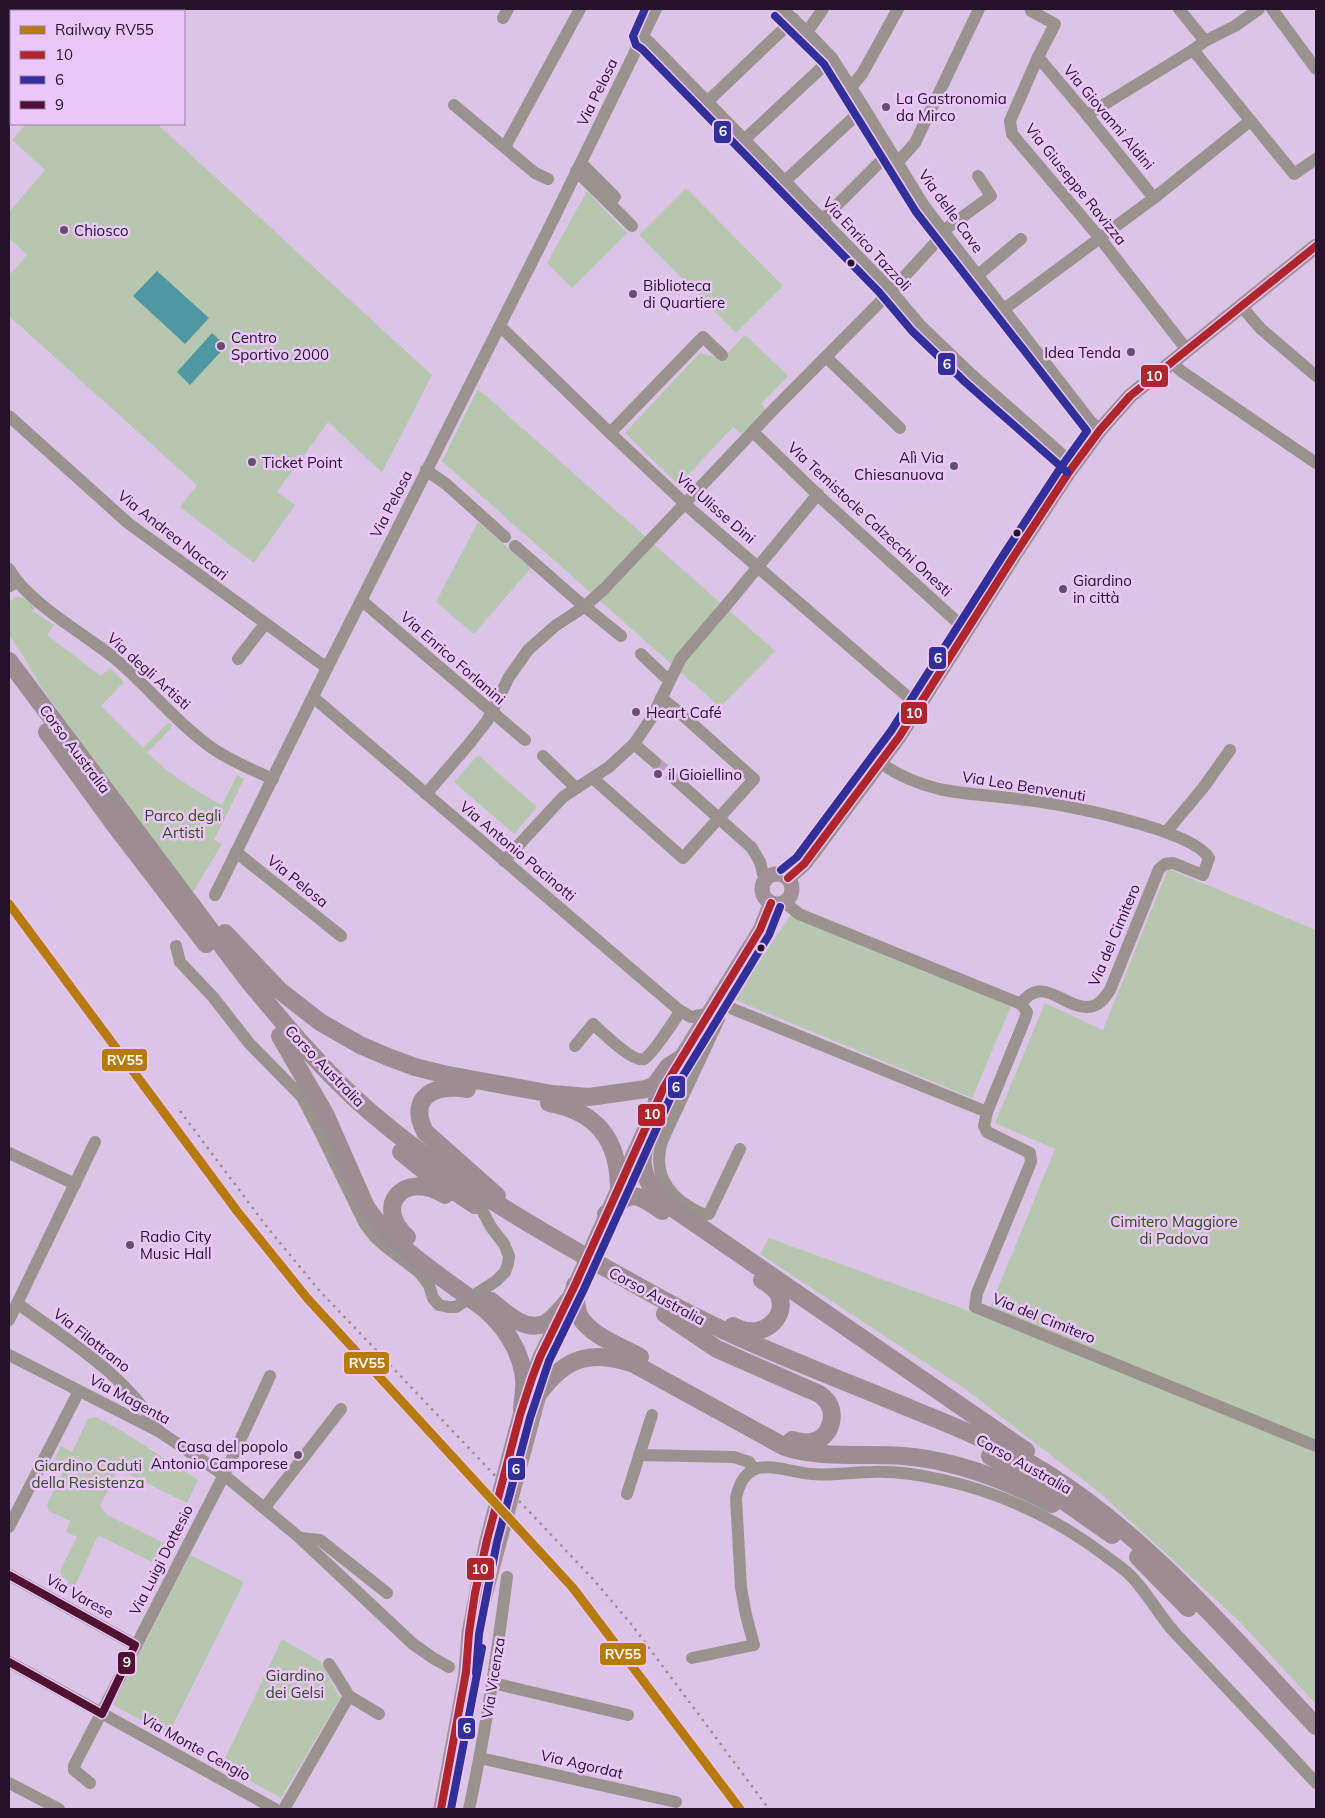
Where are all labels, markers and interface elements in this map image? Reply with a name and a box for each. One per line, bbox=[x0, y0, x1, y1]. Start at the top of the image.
legend bbox=[10, 10, 185, 125]
text: Railway RV55 bbox=[55, 20, 154, 39]
text: 10 bbox=[55, 45, 73, 64]
street label: Via Pelosa bbox=[572, 55, 622, 129]
street label: Via Giovanni Aldini bbox=[1060, 61, 1158, 173]
text: 6 bbox=[55, 70, 64, 89]
place label: La Gastronomia da Mirco bbox=[896, 89, 1007, 125]
text: 9 bbox=[55, 95, 64, 114]
marker: La Gastronomia da Mirco bbox=[880, 101, 892, 113]
street label: Via Giuseppe Ravizza bbox=[1021, 119, 1131, 249]
line badge: 6 bbox=[713, 120, 732, 144]
text: 6 bbox=[719, 122, 727, 140]
street label: Via delle Cave bbox=[914, 166, 988, 256]
street label: Via Enrico Tazzoli bbox=[819, 193, 915, 295]
place label: Chiosco bbox=[74, 221, 128, 240]
marker: Chiosco bbox=[58, 224, 70, 236]
unlabelled marker bbox=[846, 258, 856, 268]
place label: Biblioteca di Quartiere bbox=[643, 276, 725, 312]
marker: Biblioteca di Quartiere bbox=[627, 288, 639, 300]
place label: Centro Sportivo 2000 bbox=[231, 328, 329, 364]
marker: Centro Sportivo 2000 bbox=[215, 340, 227, 352]
place label: Idea Tenda bbox=[1044, 343, 1121, 362]
marker: Idea Tenda bbox=[1125, 346, 1137, 358]
line badge: 6 bbox=[937, 352, 956, 376]
text: 6 bbox=[943, 355, 951, 373]
line badge: 10 bbox=[1140, 364, 1169, 388]
text: 10 bbox=[1146, 367, 1162, 385]
street label: Via Temistocle Calzecchi Onesti bbox=[784, 438, 956, 600]
place label: Alì Via Chiesanuova bbox=[854, 448, 944, 484]
place label: Ticket Point bbox=[262, 453, 343, 472]
marker: Ticket Point bbox=[246, 456, 258, 468]
marker: Alì Via Chiesanuova bbox=[948, 460, 960, 472]
street label: Via Pelosa bbox=[366, 467, 416, 541]
street label: Via Ulisse Dini bbox=[672, 468, 760, 548]
street label: Via Andrea Naccari bbox=[114, 486, 232, 584]
unlabelled marker bbox=[1012, 528, 1022, 538]
place label: Giardino in città bbox=[1073, 571, 1132, 607]
marker: Giardino in città bbox=[1057, 583, 1069, 595]
street label: Via Enrico Forlanini bbox=[397, 607, 509, 709]
street label: Via degli Artisti bbox=[103, 628, 195, 714]
line badge: 6 bbox=[928, 646, 947, 670]
text: 6 bbox=[934, 649, 942, 667]
street label: Corso Australia bbox=[35, 701, 115, 797]
line badge: 10 bbox=[900, 701, 928, 725]
place label: Heart Café bbox=[646, 703, 722, 722]
text: 10 bbox=[906, 704, 922, 722]
marker: Heart Café bbox=[630, 706, 642, 718]
place label: il Gioiellino bbox=[668, 765, 742, 784]
street label: Via Leo Benvenuti bbox=[961, 767, 1087, 805]
marker: il Gioiellino bbox=[652, 768, 664, 780]
street label: Via Antonio Pacinotti bbox=[456, 797, 580, 905]
park label: Parco degli Artisti bbox=[145, 806, 221, 842]
street label: Via Pelosa bbox=[264, 851, 332, 911]
street label: Via del Cimitero bbox=[1084, 881, 1144, 989]
unlabelled marker bbox=[756, 943, 766, 953]
street label: Corso Australia bbox=[281, 1021, 369, 1111]
line badge: RV55 bbox=[101, 1048, 148, 1072]
text: RV55 bbox=[107, 1051, 143, 1069]
line badge: 6 bbox=[667, 1075, 686, 1099]
text: 6 bbox=[672, 1078, 680, 1096]
line badge: 10 bbox=[637, 1103, 666, 1127]
text: 10 bbox=[644, 1105, 660, 1123]
park label: Cimitero Maggiore di Padova bbox=[1110, 1212, 1238, 1248]
place label: Radio City Music Hall bbox=[140, 1227, 212, 1263]
marker: Radio City Music Hall bbox=[124, 1239, 136, 1251]
street label: Corso Australia bbox=[606, 1263, 708, 1329]
street label: Via del Cimitero bbox=[990, 1289, 1098, 1347]
street label: Via Filottrano bbox=[49, 1304, 135, 1376]
line badge: RV55 bbox=[343, 1351, 390, 1375]
text: RV55 bbox=[349, 1354, 385, 1372]
street label: Via Magenta bbox=[86, 1370, 174, 1428]
street label: Corso Australia bbox=[973, 1430, 1075, 1498]
place label: Casa del popolo Antonio Camporese bbox=[151, 1437, 288, 1473]
marker: Casa del popolo Antonio Camporese bbox=[292, 1449, 304, 1461]
park label: Giardino Caduti della Resistenza bbox=[32, 1456, 144, 1492]
line badge: 6 bbox=[507, 1457, 526, 1481]
text: 6 bbox=[512, 1460, 520, 1478]
street label: Via Luigi Dottesio bbox=[125, 1502, 197, 1618]
line badge: 10 bbox=[466, 1557, 495, 1581]
text: 10 bbox=[472, 1560, 488, 1578]
street label: Via Varese bbox=[43, 1570, 117, 1622]
street label: Via Vicenza bbox=[477, 1636, 509, 1720]
line badge: RV55 bbox=[599, 1642, 647, 1666]
text: RV55 bbox=[605, 1645, 641, 1663]
line badge: 9 bbox=[117, 1651, 136, 1675]
text: 9 bbox=[123, 1653, 131, 1671]
park label: Giardino dei Gelsi bbox=[266, 1666, 324, 1702]
street label: Via Monte Cengio bbox=[138, 1709, 254, 1785]
line badge: 6 bbox=[457, 1717, 476, 1740]
text: 6 bbox=[463, 1719, 471, 1737]
street label: Via Agordat bbox=[539, 1745, 625, 1783]

